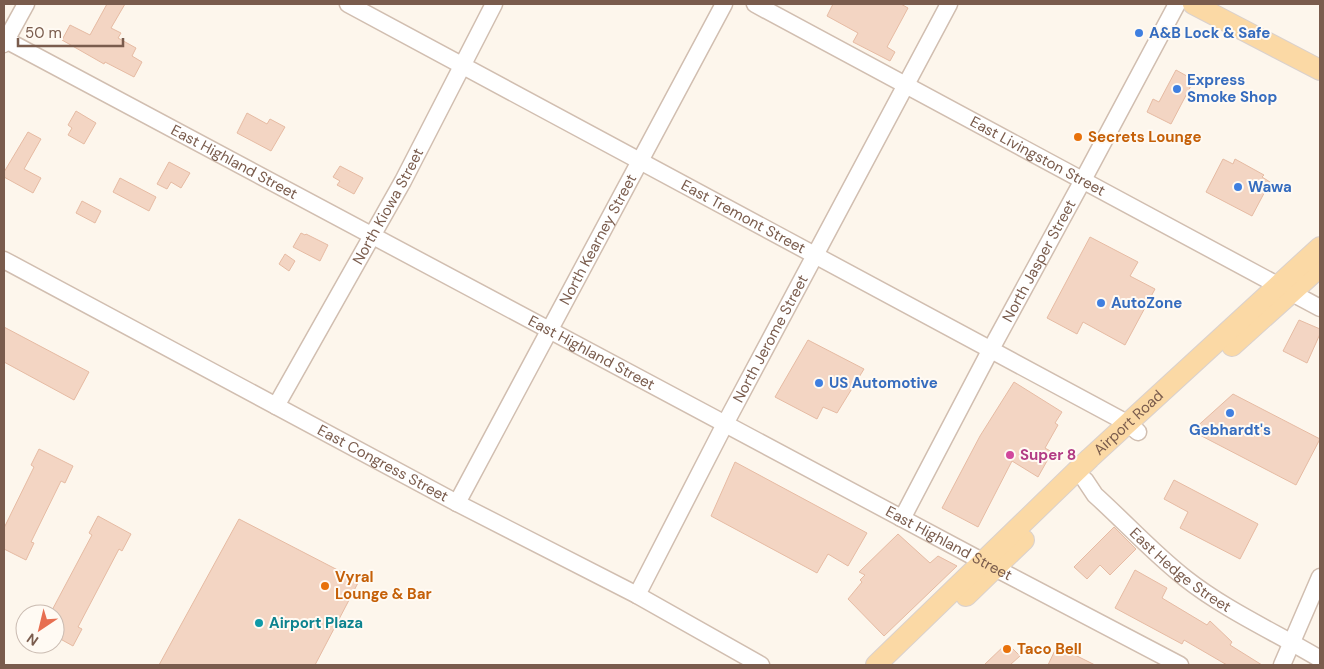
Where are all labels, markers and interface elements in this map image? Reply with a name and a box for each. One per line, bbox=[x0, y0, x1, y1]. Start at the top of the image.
scale bar bbox=[18, 15, 122, 47]
text: 50 m bbox=[25, 23, 62, 43]
place label: A&B Lock & Safe bbox=[1149, 23, 1270, 43]
marker: A&B Lock & Safe bbox=[1133, 27, 1145, 39]
place label: Express Smoke Shop bbox=[1187, 70, 1277, 107]
marker: Express Smoke Shop bbox=[1171, 83, 1183, 95]
street label: East Livingston Street bbox=[967, 112, 1109, 201]
street label: East Highland Street bbox=[167, 120, 301, 204]
place label: Secrets Lounge bbox=[1088, 127, 1201, 147]
marker: Secrets Lounge bbox=[1072, 131, 1084, 143]
street label: North Kiowa Street bbox=[348, 145, 428, 268]
street label: North Kearney Street bbox=[555, 170, 641, 308]
street label: East Tremont Street bbox=[678, 175, 809, 258]
place label: Wawa bbox=[1248, 177, 1292, 197]
marker: Wawa bbox=[1232, 181, 1244, 193]
street label: North Jasper Street bbox=[998, 196, 1081, 326]
street label: North Jerome Street bbox=[728, 271, 813, 406]
place label: AutoZone bbox=[1111, 293, 1182, 313]
marker: AutoZone bbox=[1095, 297, 1107, 309]
street label: East Highland Street bbox=[525, 311, 658, 395]
place label: US Automotive bbox=[829, 373, 938, 393]
marker: US Automotive bbox=[813, 377, 825, 389]
street label: Airport Road bbox=[1089, 386, 1168, 460]
marker: Gebhardt's bbox=[1224, 407, 1236, 419]
street label: East Congress Street bbox=[314, 420, 452, 507]
place label: Gebhardt's bbox=[1189, 420, 1271, 440]
place label: Super 8 bbox=[1020, 445, 1076, 465]
marker: Super 8 bbox=[1004, 449, 1016, 461]
street label: East Highland Street bbox=[882, 501, 1016, 585]
street label: East Hedge Street bbox=[1125, 523, 1235, 617]
place label: Vyral Lounge & Bar bbox=[335, 567, 432, 604]
marker: Vyral Lounge & Bar bbox=[319, 580, 331, 592]
north arrow bbox=[15, 604, 65, 654]
place label: Airport Plaza bbox=[269, 613, 363, 633]
marker: Airport Plaza bbox=[253, 617, 265, 629]
text: N bbox=[23, 629, 42, 650]
place label: Taco Bell bbox=[1017, 639, 1082, 659]
marker: Taco Bell bbox=[1001, 643, 1013, 655]

